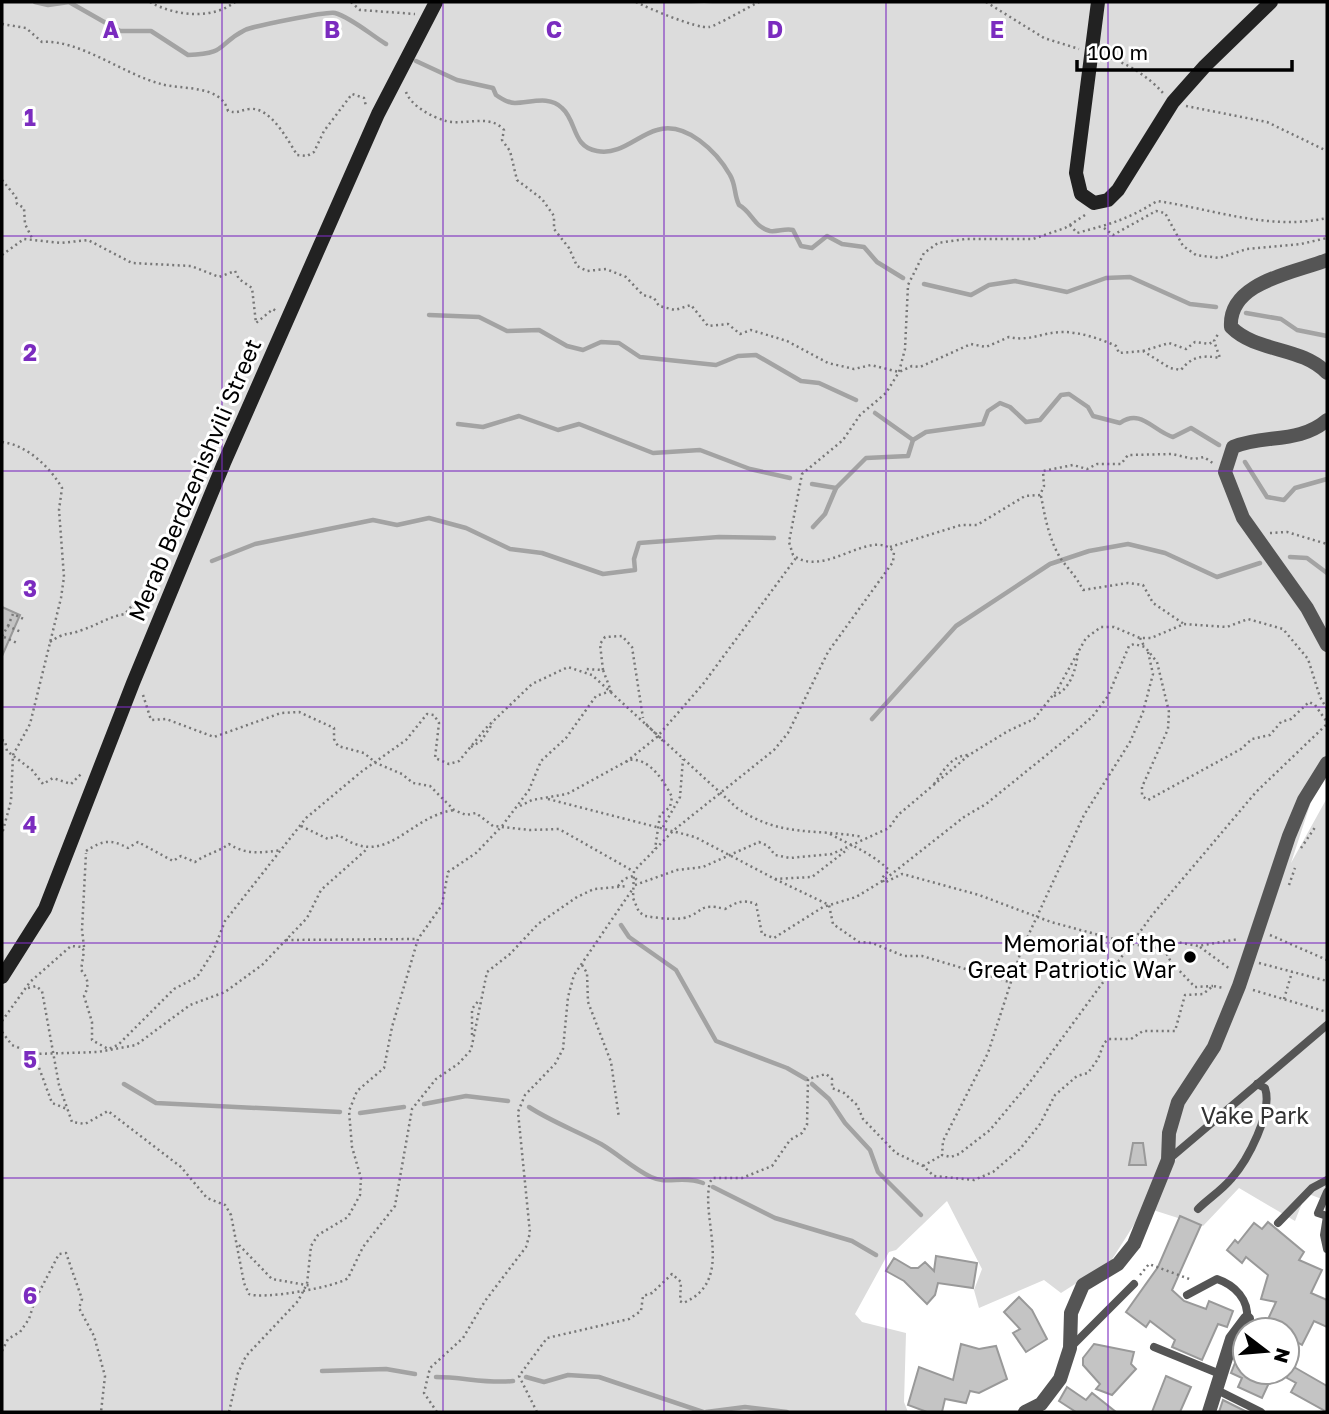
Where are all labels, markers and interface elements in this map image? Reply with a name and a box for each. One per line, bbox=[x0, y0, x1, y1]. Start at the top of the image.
text: A bbox=[103, 15, 120, 43]
text: B bbox=[324, 15, 340, 43]
text: C bbox=[546, 15, 562, 43]
text: D bbox=[767, 15, 783, 43]
text: E bbox=[990, 15, 1004, 43]
scale bar bbox=[1077, 28, 1292, 72]
text: 100 m bbox=[1088, 39, 1148, 65]
text: 1 bbox=[24, 103, 36, 131]
street label: Merab Berdzenishvili Street bbox=[122, 334, 266, 625]
text: 2 bbox=[23, 338, 37, 366]
text: 3 bbox=[23, 574, 37, 602]
text: 4 bbox=[23, 810, 37, 838]
place label: Memorial of the Great Patriotic War bbox=[967, 929, 1176, 983]
marker: Memorial of the Great Patriotic War bbox=[1182, 949, 1198, 965]
text: 5 bbox=[23, 1045, 37, 1073]
park label: Vake Park bbox=[1201, 1101, 1309, 1129]
text: 6 bbox=[23, 1281, 37, 1309]
north arrow bbox=[1231, 1316, 1301, 1386]
text: N bbox=[1270, 1346, 1296, 1366]

